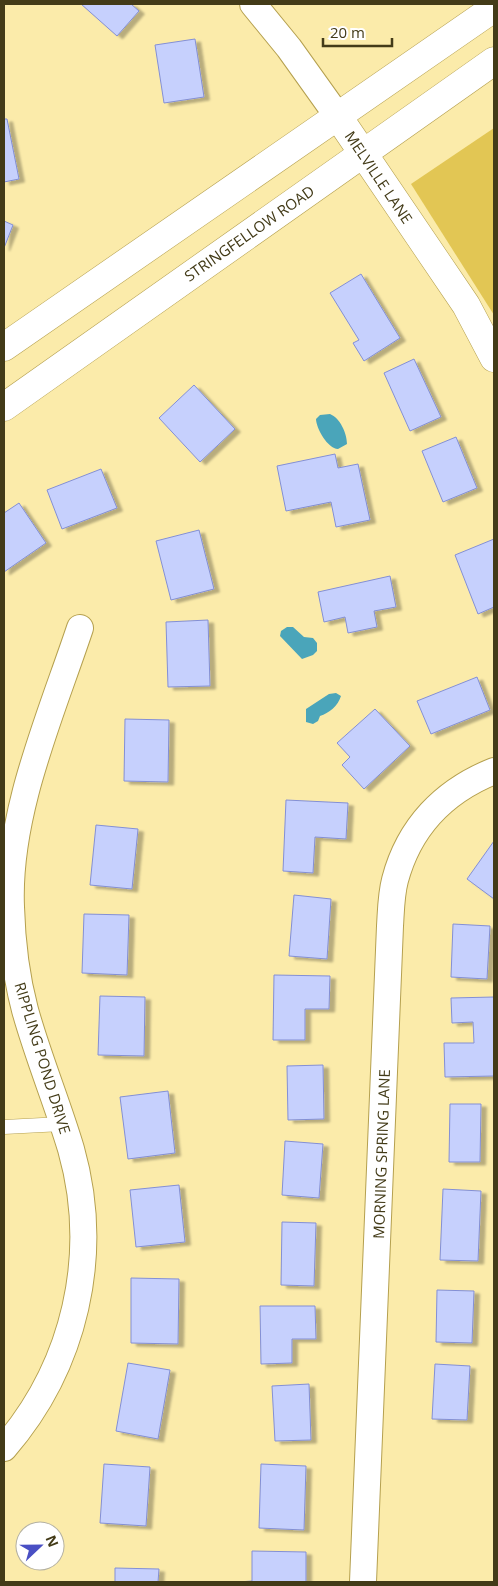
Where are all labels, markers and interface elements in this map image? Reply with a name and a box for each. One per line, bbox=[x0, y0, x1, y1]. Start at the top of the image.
scale bar bbox=[323, 15, 392, 47]
text: 20 m bbox=[330, 22, 365, 42]
street label: MELVILLE LANE bbox=[341, 127, 417, 227]
street label: STRINGFELLOW ROAD bbox=[180, 180, 318, 286]
street label: RIPPLING POND DRIVE bbox=[10, 980, 76, 1136]
street label: MORNING SPRING LANE bbox=[368, 1069, 394, 1239]
north arrow bbox=[15, 1521, 65, 1571]
text: N bbox=[42, 1532, 63, 1550]

